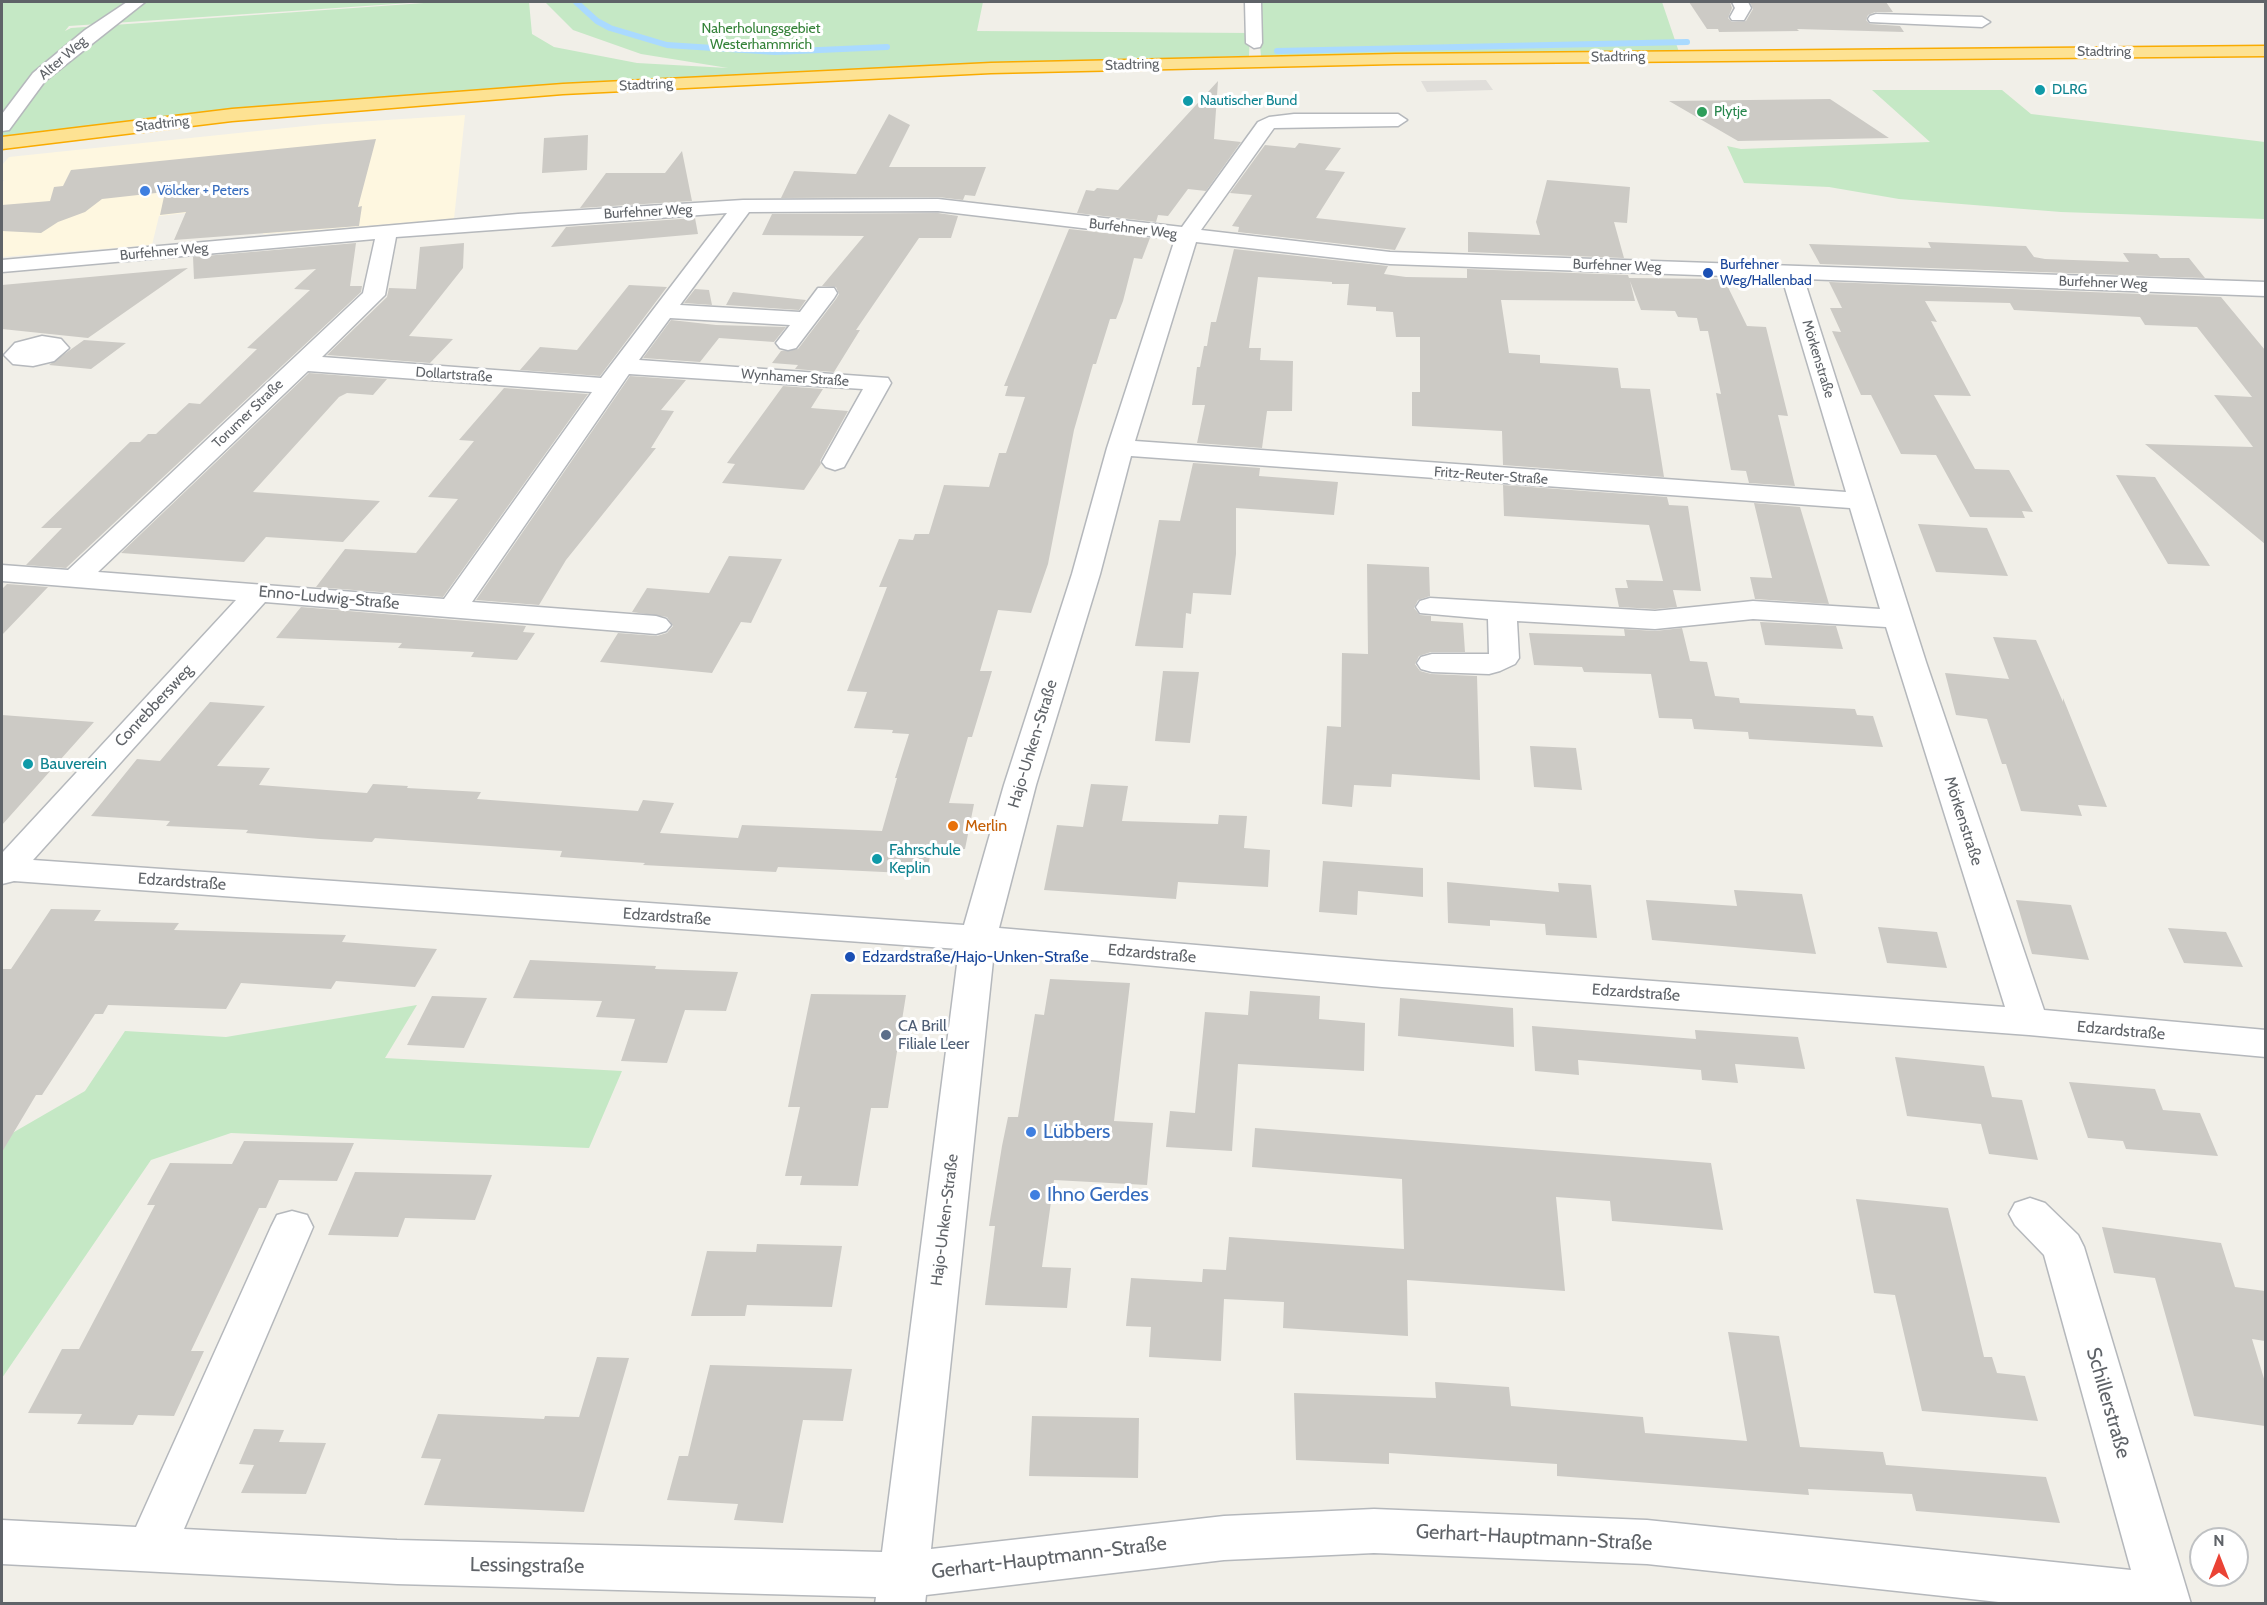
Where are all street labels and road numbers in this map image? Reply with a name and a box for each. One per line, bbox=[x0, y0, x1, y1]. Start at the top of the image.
street label: Alter Weg bbox=[36, 33, 90, 83]
street label: Stadtring bbox=[2077, 44, 2131, 60]
street label: Stadtring bbox=[1591, 48, 1645, 66]
street label: Stadtring bbox=[1105, 56, 1159, 74]
street label: Stadtring bbox=[619, 75, 673, 95]
street label: Stadtring bbox=[134, 112, 190, 136]
street label: Burfehner Weg bbox=[603, 201, 693, 223]
street label: Burfehner Weg bbox=[1088, 215, 1178, 243]
street label: Burfehner Weg bbox=[119, 240, 209, 264]
street label: Burfehner Weg bbox=[1572, 256, 1662, 276]
street label: Burfehner Weg bbox=[2058, 273, 2148, 293]
street label: Mörkenstraße bbox=[1798, 318, 1838, 400]
street label: Dollartstraße bbox=[415, 364, 493, 386]
street label: Wynhamer Straße bbox=[740, 366, 850, 390]
street label: Torumer Straße bbox=[209, 376, 287, 452]
street label: Fritz-Reuter-Straße bbox=[1433, 464, 1549, 488]
street label: Enno-Ludwig-Straße bbox=[258, 582, 400, 614]
street label: Conrebbersweg bbox=[111, 661, 197, 751]
street label: Hajo-Unken-Straße bbox=[1004, 678, 1062, 810]
street label: Mörkenstraße bbox=[1940, 774, 1986, 868]
street label: Edzardstraße bbox=[137, 869, 227, 895]
street label: Edzardstraße bbox=[622, 904, 712, 930]
street label: Edzardstraße bbox=[1107, 941, 1197, 967]
street label: Edzardstraße bbox=[1591, 980, 1681, 1006]
street label: Edzardstraße bbox=[2076, 1018, 2166, 1044]
street label: Hajo-Unken-Straße bbox=[927, 1153, 963, 1287]
street label: Schillerstraße bbox=[2081, 1345, 2135, 1461]
street label: Gerhart-Hauptmann-Straße bbox=[1415, 1520, 1653, 1556]
street label: Gerhart-Hauptmann-Straße bbox=[930, 1532, 1168, 1584]
street label: Lessingstraße bbox=[470, 1553, 584, 1579]

